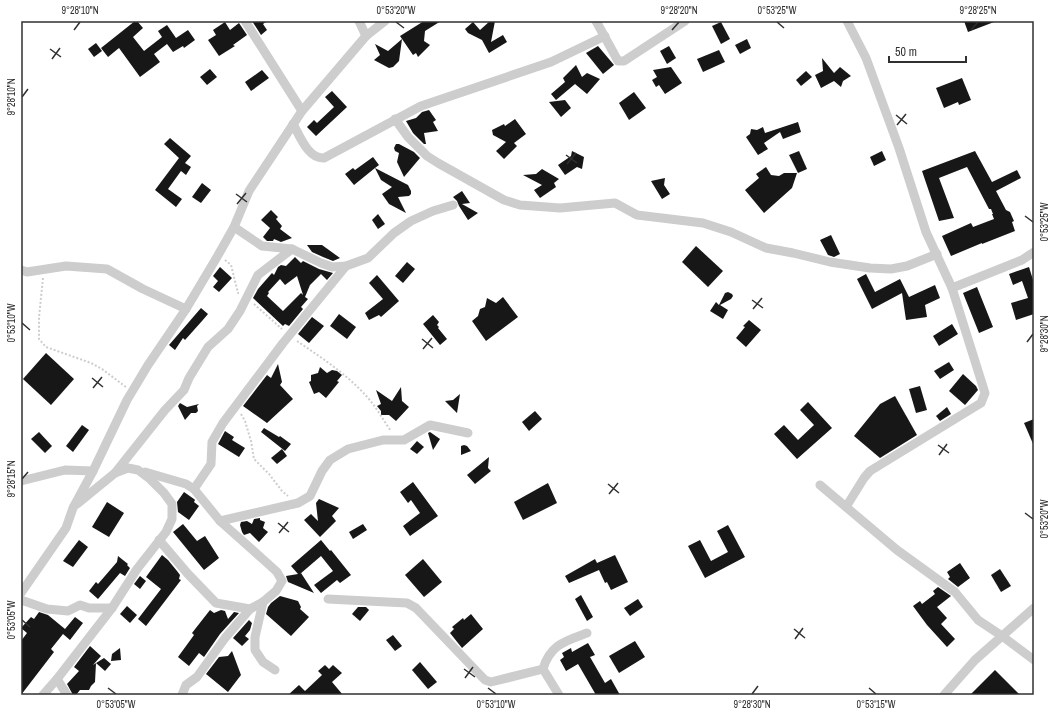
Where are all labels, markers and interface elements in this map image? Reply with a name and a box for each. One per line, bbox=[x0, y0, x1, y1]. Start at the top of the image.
text: 9°28'10"N bbox=[61, 4, 99, 17]
text: 0°53'20"W bbox=[376, 4, 416, 17]
text: 9°28'20"N bbox=[660, 4, 698, 17]
text: 0°53'25"W bbox=[757, 4, 797, 17]
text: 9°28'25"N bbox=[959, 4, 997, 17]
scale bar bbox=[889, 38, 966, 64]
text: 50 m bbox=[895, 44, 917, 60]
text: 9°28'10"N bbox=[5, 78, 18, 116]
text: 0°53'25"W bbox=[1038, 202, 1051, 242]
text: 0°53'10"W bbox=[5, 303, 18, 343]
text: 9°28'30"N bbox=[1038, 315, 1051, 353]
text: 9°28'15"N bbox=[5, 460, 18, 498]
text: 0°53'20"W bbox=[1038, 499, 1051, 539]
text: 0°53'05"W bbox=[5, 600, 18, 640]
text: 0°53'05"W bbox=[96, 698, 136, 711]
text: 0°53'10"W bbox=[476, 698, 516, 711]
text: 9°28'30"N bbox=[733, 698, 771, 711]
text: 0°53'15"W bbox=[856, 698, 896, 711]

